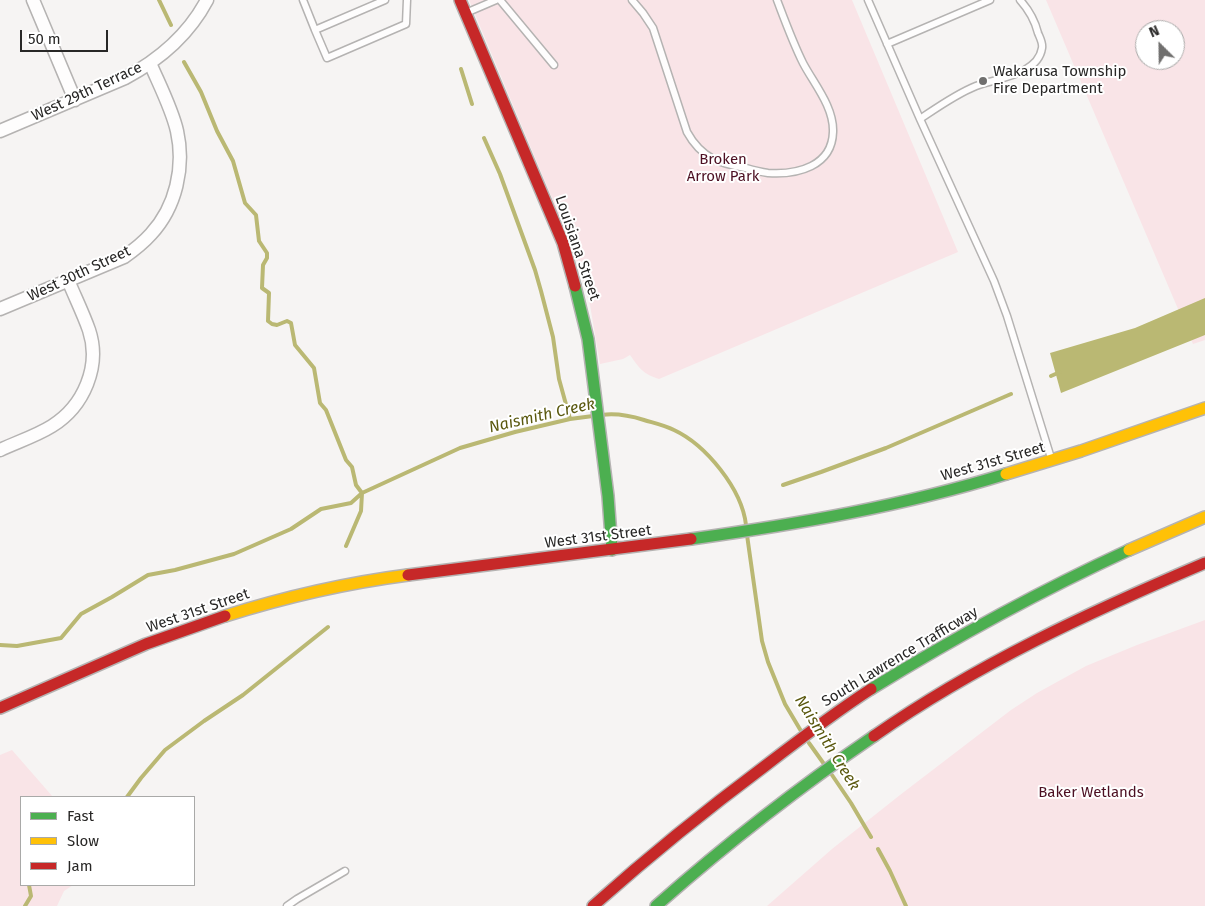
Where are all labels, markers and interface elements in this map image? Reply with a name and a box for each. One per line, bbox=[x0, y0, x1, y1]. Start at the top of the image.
scale bar bbox=[22, 20, 110, 52]
north arrow bbox=[1135, 20, 1185, 70]
text: N bbox=[1147, 22, 1162, 41]
text: 50 m bbox=[28, 30, 61, 48]
street label: West 29th Terrace bbox=[29, 59, 145, 125]
place label: Wakarusa Township Fire Department bbox=[993, 63, 1126, 98]
marker: Wakarusa Township Fire Department bbox=[977, 75, 989, 87]
park label: Broken Arrow Park bbox=[687, 151, 759, 186]
street label: Louisiana Street bbox=[551, 193, 603, 303]
street label: West 30th Street bbox=[25, 242, 133, 306]
water label: Naismith Creek bbox=[487, 394, 597, 438]
street label: West 31st Street bbox=[939, 439, 1047, 485]
street label: West 31st Street bbox=[544, 522, 652, 552]
street label: West 31st Street bbox=[144, 585, 252, 637]
street label: South Lawrence Trafficway bbox=[819, 603, 981, 711]
water label: Naismith Creek bbox=[790, 692, 864, 794]
park label: Baker Wetlands bbox=[1038, 784, 1144, 802]
legend bbox=[20, 796, 195, 886]
text: Fast bbox=[67, 807, 94, 825]
text: Slow bbox=[67, 832, 99, 850]
text: Jam bbox=[67, 857, 93, 875]

